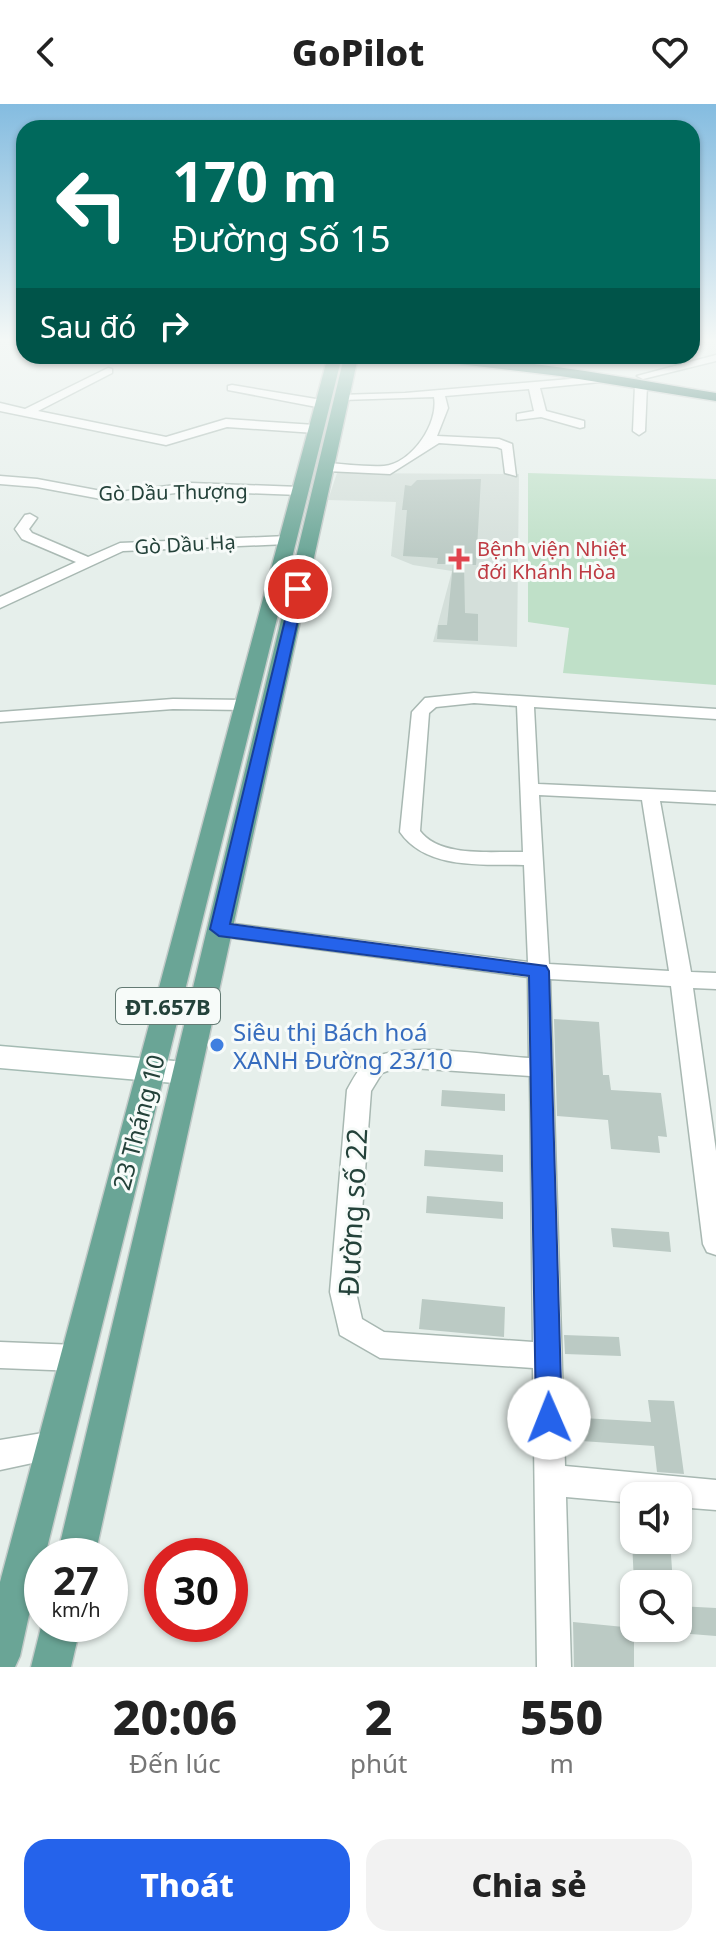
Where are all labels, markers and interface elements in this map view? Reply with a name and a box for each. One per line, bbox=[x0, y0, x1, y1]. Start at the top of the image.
text: GoPilot bbox=[292, 28, 424, 77]
icon: back bbox=[24, 30, 68, 74]
icon: heart bbox=[648, 30, 692, 74]
text: 170 m bbox=[172, 142, 337, 218]
icon: left bbox=[40, 152, 144, 256]
text: Đường Số 15 bbox=[172, 214, 391, 263]
icon: right bbox=[152, 304, 196, 348]
text: Sau đó bbox=[40, 306, 136, 347]
street label: Gò Dầu Thượng bbox=[98, 477, 248, 507]
street label: Gò Dầu Hạ bbox=[134, 528, 236, 560]
place label: Bệnh viện Nhiệt đới Khánh Hòa bbox=[477, 535, 627, 585]
marker: Bệnh viện Nhiệt đới Khánh Hòa bbox=[448, 548, 470, 570]
pin bbox=[264, 555, 332, 623]
icon: arrive bbox=[276, 567, 320, 611]
road number: ĐT.657B bbox=[116, 988, 220, 1024]
place label: Siêu thị Bách hoá XANH Đường 23/10 bbox=[233, 1015, 453, 1076]
marker: Siêu thị Bách hoá XANH Đường 23/10 bbox=[208, 1036, 226, 1054]
street label: 23 Tháng 10 bbox=[104, 1051, 172, 1193]
street label: Đường số 22 bbox=[329, 1127, 375, 1297]
position arrow bbox=[507, 1376, 591, 1460]
map controls bbox=[620, 1482, 692, 1642]
button: sound bbox=[620, 1482, 692, 1554]
speed limit sign: 30 bbox=[144, 1538, 248, 1642]
text: 27 bbox=[53, 1552, 99, 1607]
button: search bbox=[620, 1570, 692, 1642]
text: km/h bbox=[51, 1596, 101, 1623]
text: 20:06 bbox=[113, 1684, 237, 1749]
text: 2 bbox=[365, 1684, 393, 1749]
text: 550 bbox=[520, 1684, 603, 1749]
text: Đến lúc bbox=[129, 1745, 221, 1781]
text: phút bbox=[350, 1745, 407, 1781]
text: m bbox=[550, 1745, 574, 1781]
button: Thoát bbox=[24, 1839, 350, 1931]
button: Chia sẻ bbox=[366, 1839, 692, 1931]

